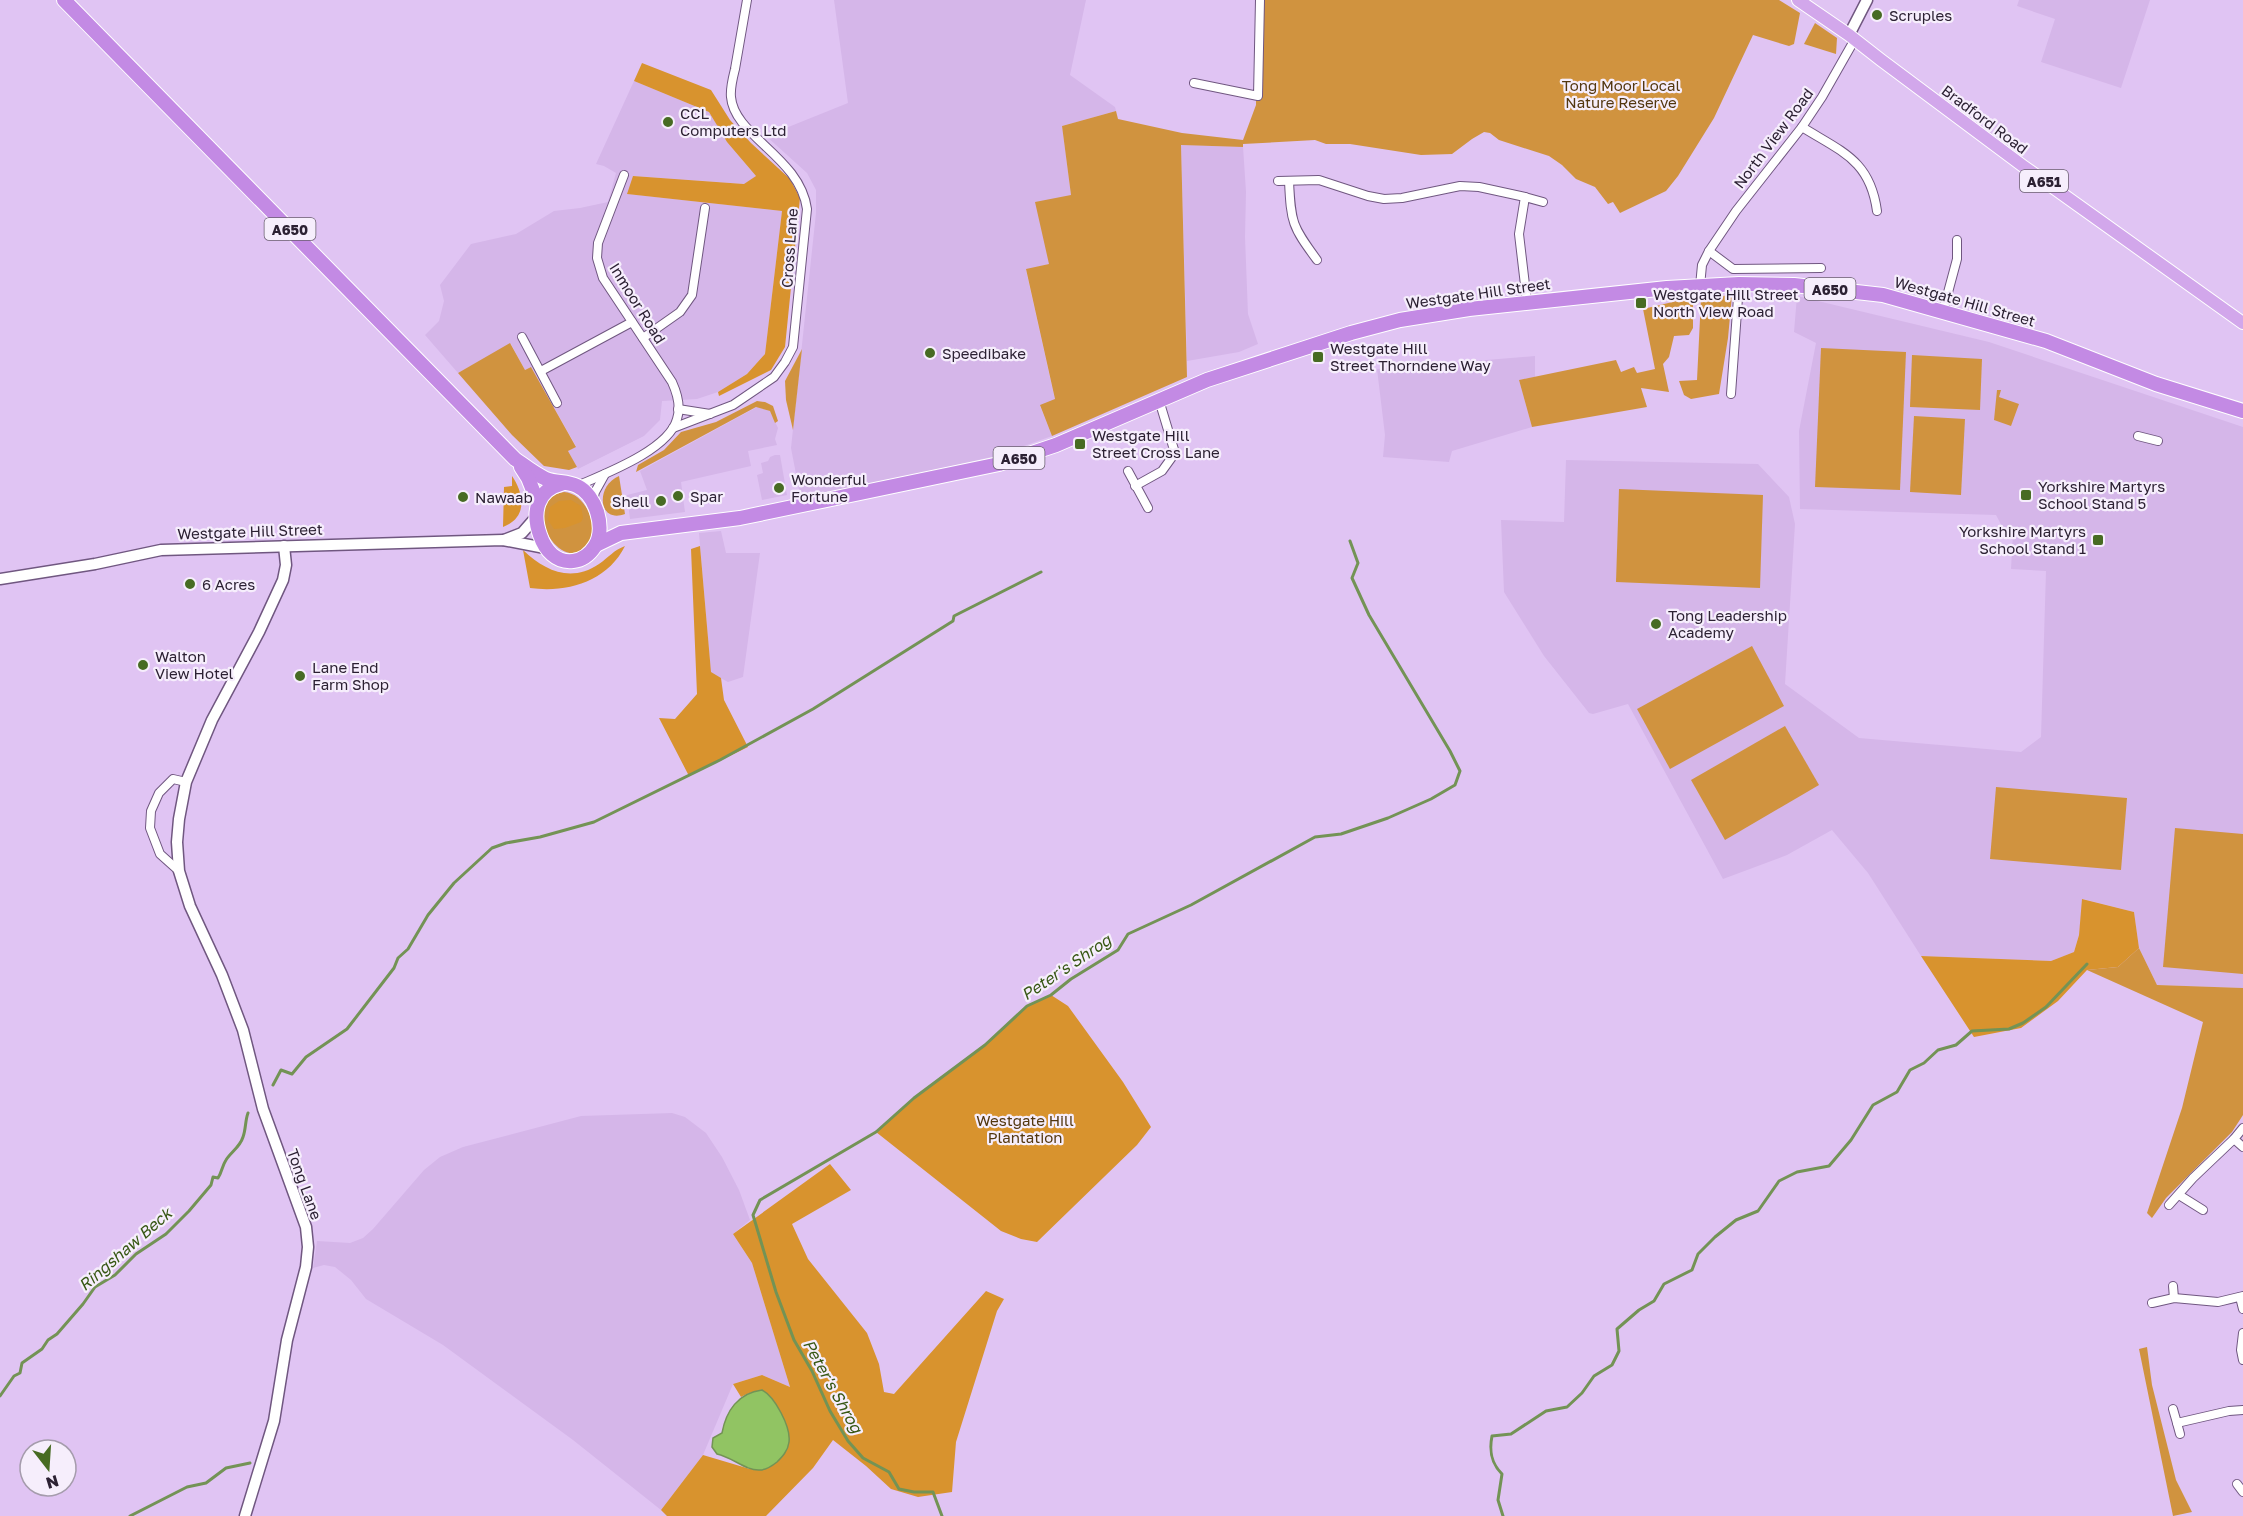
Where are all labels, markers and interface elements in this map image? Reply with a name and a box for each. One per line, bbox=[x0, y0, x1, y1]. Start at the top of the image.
place label: Scruples bbox=[1889, 6, 1952, 24]
marker: Scruples bbox=[1870, 8, 1884, 22]
park label: Tong Moor Local Nature Reserve bbox=[1562, 76, 1680, 111]
street label: Bradford Road bbox=[1938, 81, 2032, 157]
street label: North View Road bbox=[1729, 84, 1817, 192]
place label: CCL Computers Ltd bbox=[680, 104, 786, 139]
marker: CCL Computers Ltd bbox=[661, 115, 675, 129]
road number: A651 bbox=[2020, 170, 2068, 192]
street label: Cross Lane bbox=[777, 207, 801, 288]
road number: A650 bbox=[264, 218, 316, 240]
street label: Inmoor Road bbox=[606, 259, 670, 347]
street label: Westgate Hill Street bbox=[1893, 272, 2037, 330]
street label: Westgate Hill Street bbox=[1405, 274, 1551, 312]
road number: A650 bbox=[1804, 278, 1856, 300]
place label: Westgate Hill Street North View Road bbox=[1653, 285, 1799, 320]
marker: Westgate Hill Street North View Road bbox=[1634, 296, 1648, 310]
place label: Westgate Hill Street Thorndene Way bbox=[1330, 339, 1491, 374]
place label: Speedibake bbox=[942, 344, 1026, 362]
marker: Speedibake bbox=[923, 346, 937, 360]
marker: Westgate Hill Street Thorndene Way bbox=[1311, 350, 1325, 364]
place label: Westgate Hill Street Cross Lane bbox=[1092, 426, 1220, 461]
marker: Westgate Hill Street Cross Lane bbox=[1073, 437, 1087, 451]
road number: A650 bbox=[994, 447, 1044, 469]
place label: Wonderful Fortune bbox=[791, 470, 867, 505]
place label: Yorkshire Martyrs School Stand 5 bbox=[2038, 477, 2165, 512]
marker: Wonderful Fortune bbox=[772, 481, 786, 495]
place label: Spar bbox=[690, 487, 723, 505]
place label: Nawaab bbox=[475, 488, 533, 506]
marker: Yorkshire Martyrs School Stand 5 bbox=[2019, 488, 2033, 502]
marker: Spar bbox=[671, 489, 685, 503]
marker: Nawaab bbox=[456, 490, 470, 504]
place label: Shell bbox=[612, 492, 649, 510]
marker: Shell bbox=[654, 494, 668, 508]
street label: Westgate Hill Street bbox=[177, 519, 323, 543]
place label: Yorkshire Martyrs School Stand 1 bbox=[1959, 522, 2086, 557]
marker: Yorkshire Martyrs School Stand 1 bbox=[2091, 533, 2105, 547]
place label: 6 Acres bbox=[202, 575, 255, 593]
marker: 6 Acres bbox=[183, 577, 197, 591]
place label: Tong Leadership Academy bbox=[1668, 606, 1787, 641]
marker: Tong Leadership Academy bbox=[1649, 617, 1663, 631]
place label: Walton View Hotel bbox=[155, 647, 234, 682]
marker: Walton View Hotel bbox=[136, 658, 150, 672]
place label: Lane End Farm Shop bbox=[312, 658, 389, 693]
marker: Lane End Farm Shop bbox=[293, 669, 307, 683]
water label: Peter's Shrog bbox=[1017, 929, 1116, 1004]
park label: Westgate Hill Plantation bbox=[976, 1111, 1074, 1146]
street label: Tong Lane bbox=[284, 1146, 326, 1222]
water label: Ringshaw Beck bbox=[74, 1202, 177, 1295]
water label: Peter's Shrog bbox=[799, 1336, 867, 1437]
north arrow bbox=[18, 1438, 78, 1498]
text: N bbox=[44, 1471, 61, 1494]

